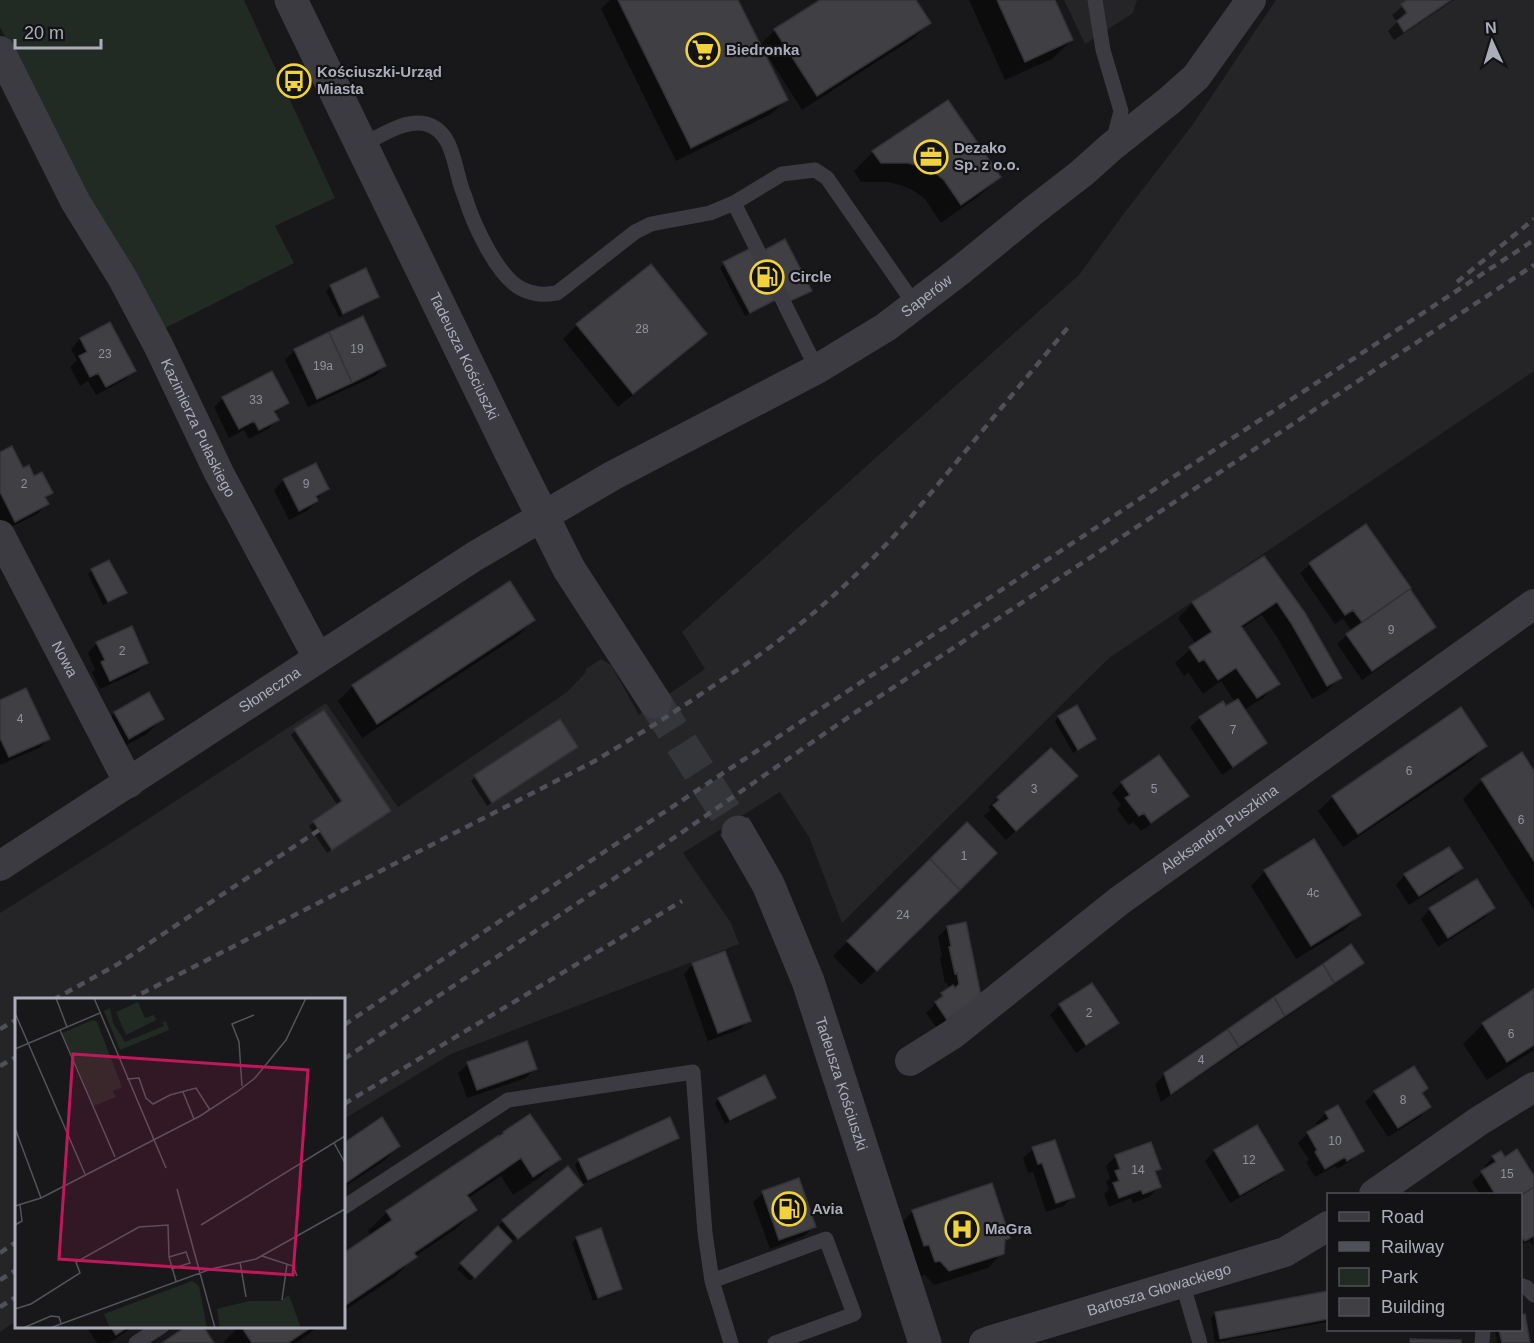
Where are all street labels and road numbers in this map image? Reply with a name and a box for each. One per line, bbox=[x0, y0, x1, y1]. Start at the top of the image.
street label: Saperów bbox=[898, 271, 955, 320]
street label: Tadeusza Kościuszki bbox=[426, 290, 502, 422]
street label: Kazimierza Pułaskiego bbox=[158, 356, 239, 500]
street label: Nowa bbox=[49, 638, 82, 680]
street label: Słoneczna bbox=[235, 663, 304, 716]
street label: Aleksandra Puszkina bbox=[1157, 781, 1282, 876]
street label: Tadeusza Kościuszki bbox=[812, 1015, 871, 1153]
street label: Bartosza Głowackiego bbox=[1085, 1260, 1233, 1319]

